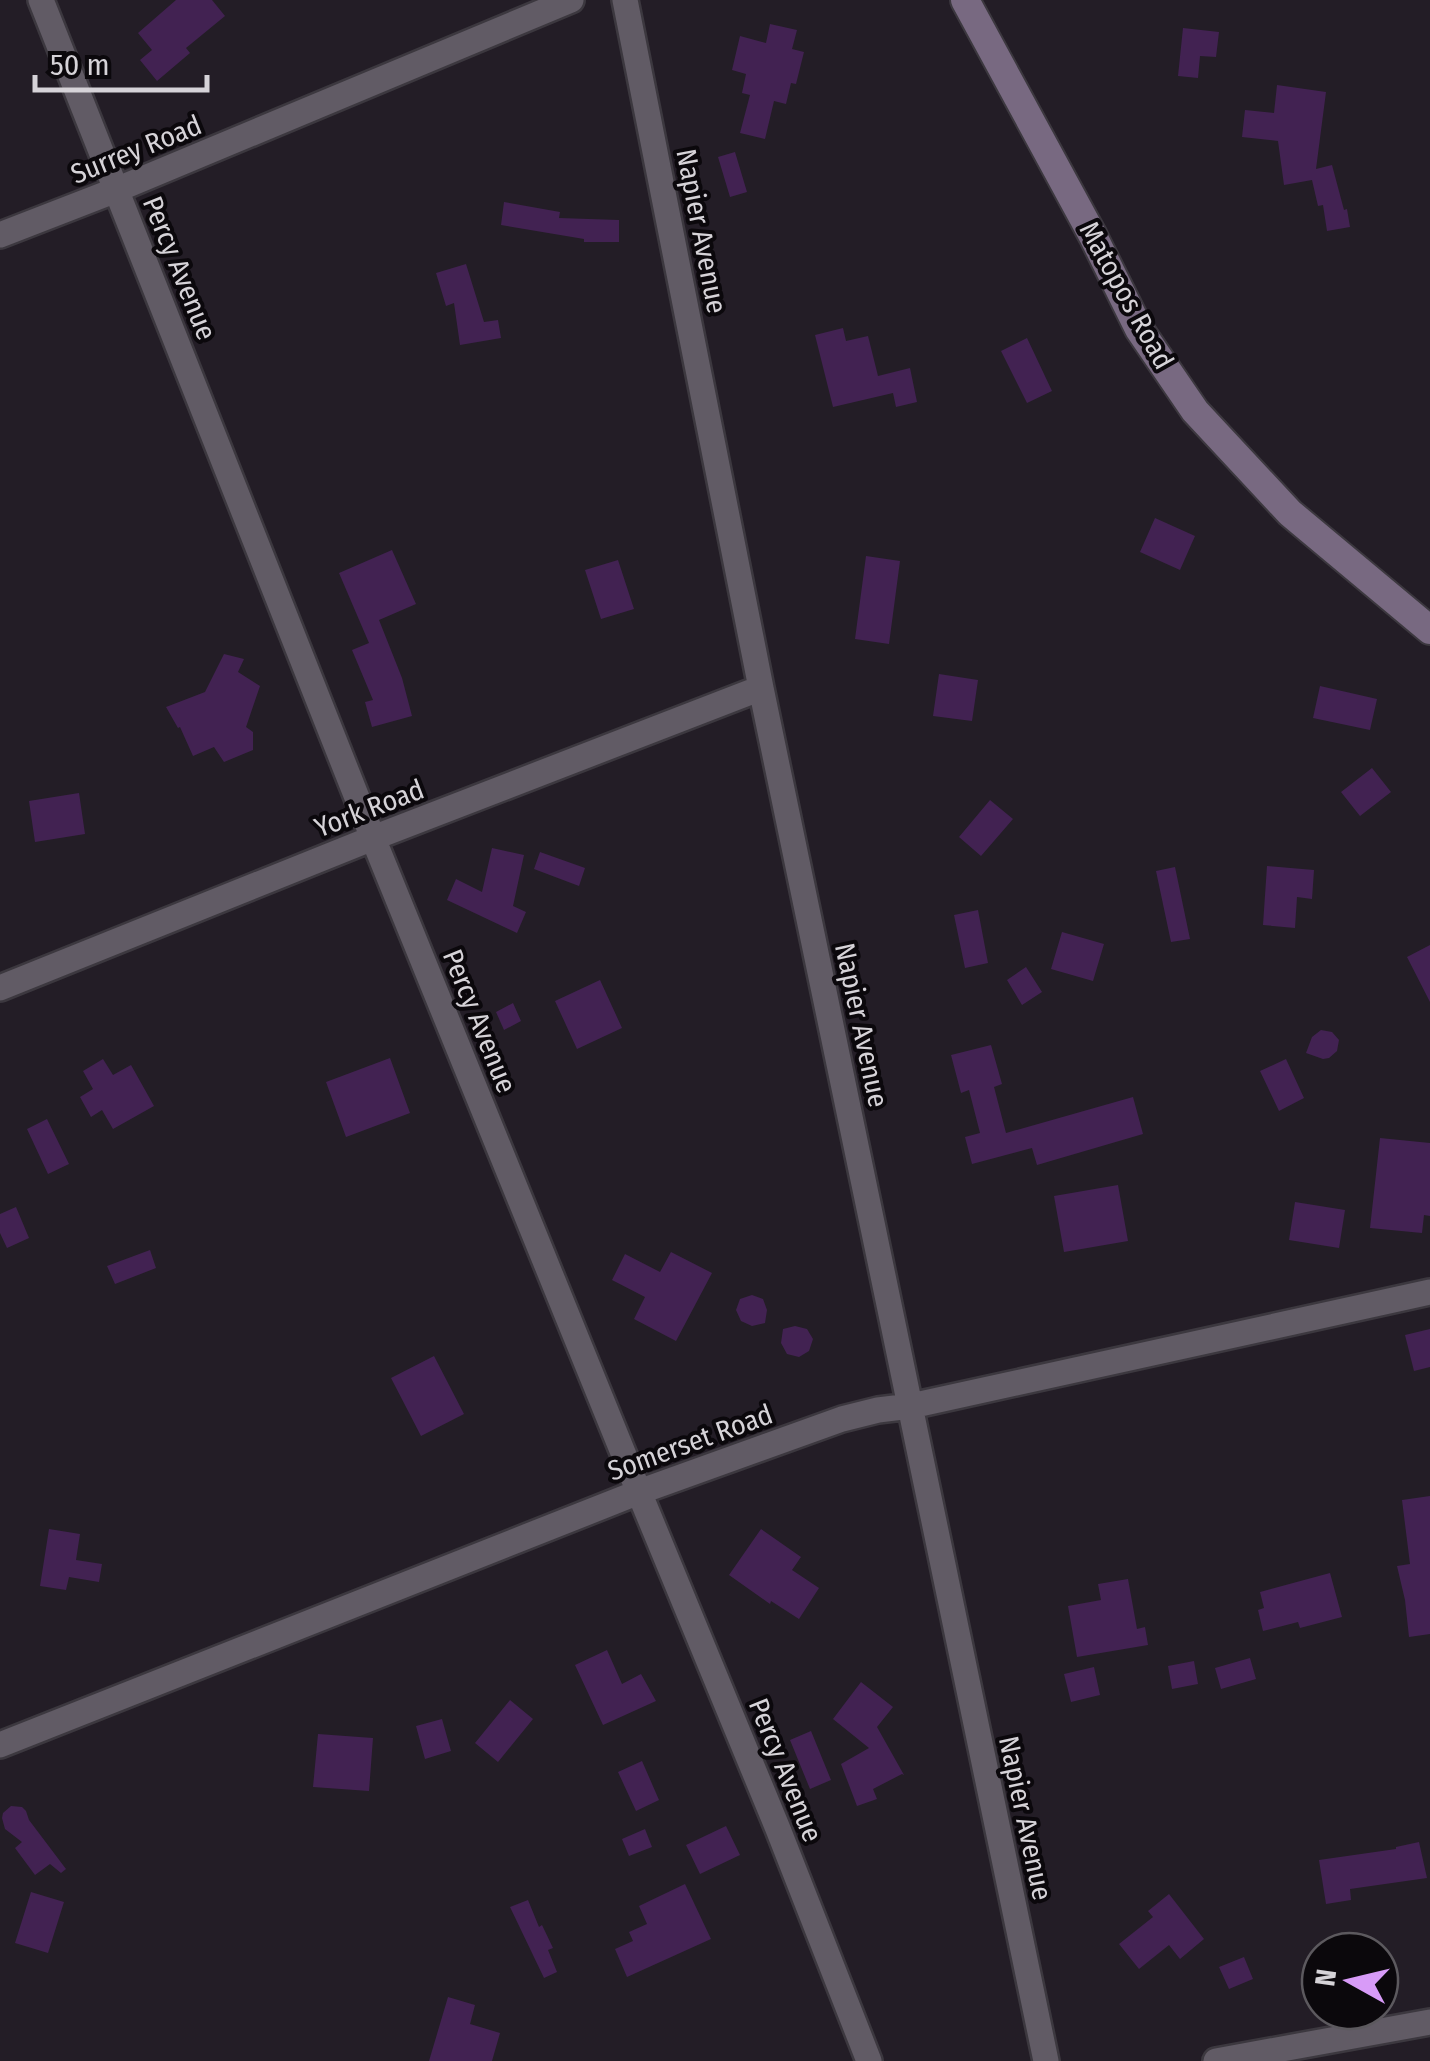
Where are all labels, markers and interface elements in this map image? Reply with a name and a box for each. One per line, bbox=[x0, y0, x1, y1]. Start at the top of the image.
scale bar bbox=[35, 30, 208, 92]
text: 50 m bbox=[50, 47, 110, 83]
street label: Surrey Road bbox=[66, 108, 206, 191]
street label: Napier Avenue bbox=[669, 146, 734, 316]
street label: Percy Avenue bbox=[136, 192, 223, 345]
street label: Matopos Road bbox=[1073, 216, 1181, 375]
street label: York Road bbox=[310, 773, 429, 844]
street label: Napier Avenue bbox=[828, 940, 895, 1110]
street label: Percy Avenue bbox=[436, 945, 523, 1098]
street label: Somerset Road bbox=[603, 1397, 777, 1488]
street label: Percy Avenue bbox=[742, 1694, 829, 1847]
street label: Napier Avenue bbox=[992, 1733, 1059, 1903]
north arrow bbox=[1300, 1931, 1400, 2031]
text: N bbox=[1308, 1967, 1343, 1988]

